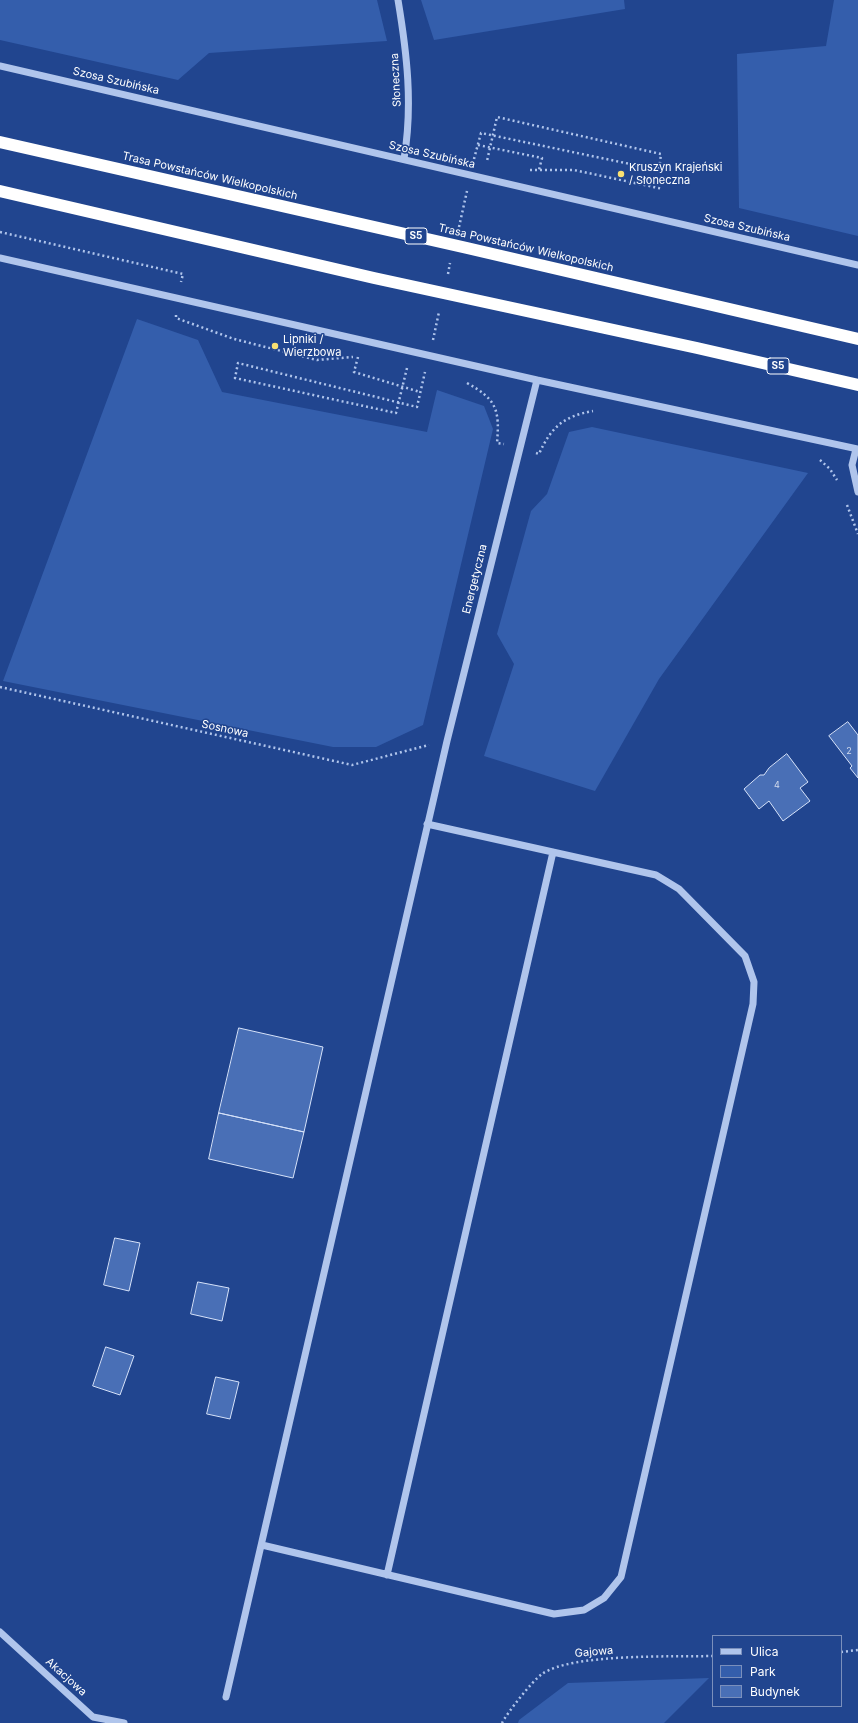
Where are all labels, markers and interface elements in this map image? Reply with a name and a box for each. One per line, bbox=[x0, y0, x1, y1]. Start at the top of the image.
street label: Słoneczna bbox=[388, 53, 404, 107]
street label: Szosa Szubińska bbox=[72, 65, 160, 97]
street label: Szosa Szubińska bbox=[388, 139, 476, 171]
street label: Trasa Powstańców Wielkopolskich bbox=[121, 149, 299, 203]
place label: Kruszyn Krajeński / Słoneczna bbox=[629, 161, 722, 187]
marker: Kruszyn Krajeński / Słoneczna bbox=[616, 169, 626, 179]
street label: Szosa Szubińska bbox=[703, 212, 791, 244]
street label: Trasa Powstańców Wielkopolskich bbox=[437, 221, 615, 275]
road number: S5 bbox=[405, 228, 427, 244]
place label: Lipniki / Wierzbowa bbox=[283, 333, 341, 359]
marker: Lipniki / Wierzbowa bbox=[270, 341, 280, 351]
road number: S5 bbox=[767, 358, 789, 374]
street label: Energetyczna bbox=[460, 543, 490, 615]
street label: Sosnowa bbox=[200, 718, 250, 740]
house number: 2 bbox=[846, 746, 852, 756]
house number: 4 bbox=[774, 780, 780, 790]
legend bbox=[712, 1635, 842, 1707]
street label: Gajowa bbox=[574, 1644, 614, 1660]
text: Ulica bbox=[750, 1644, 778, 1659]
street label: Akacjowa bbox=[43, 1655, 89, 1699]
text: Park bbox=[750, 1664, 776, 1679]
text: Budynek bbox=[750, 1684, 800, 1699]

